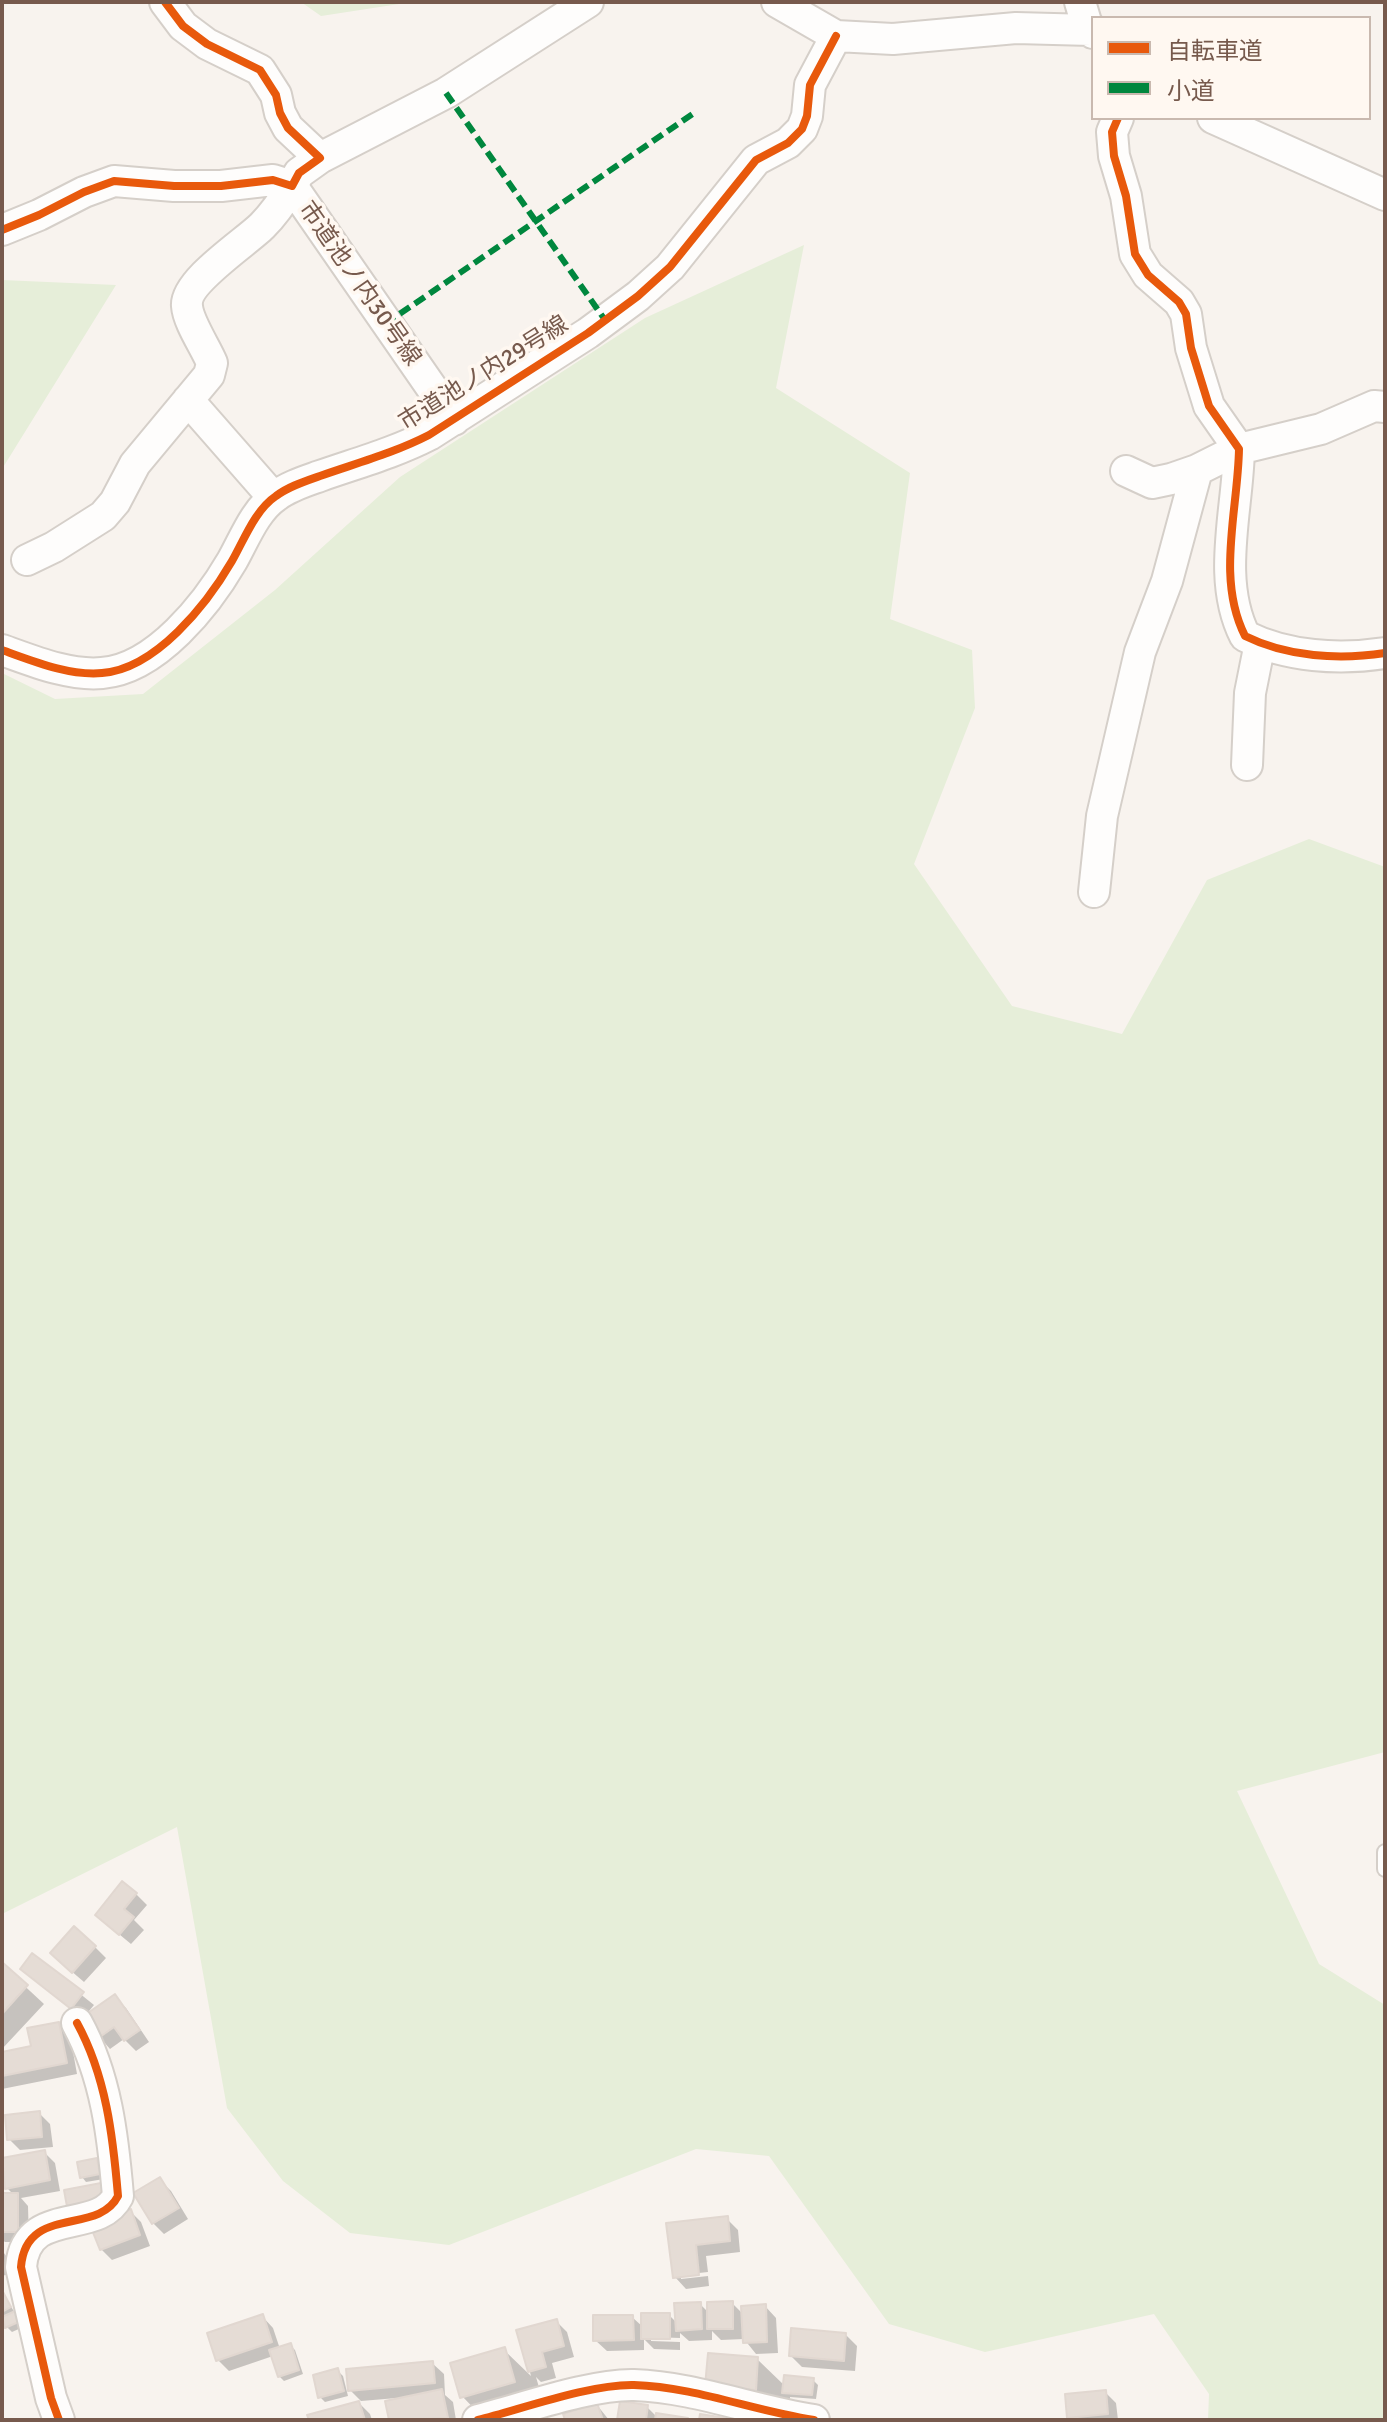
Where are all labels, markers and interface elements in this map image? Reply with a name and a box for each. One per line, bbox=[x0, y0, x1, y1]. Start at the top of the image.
legend bbox=[1091, 16, 1371, 120]
text: 自転車道 bbox=[1167, 36, 1263, 66]
text: 小道 bbox=[1167, 76, 1215, 106]
street label: 市道池ノ内30号線 bbox=[292, 196, 426, 372]
street label: 市道池ノ内29号線 bbox=[394, 310, 574, 438]

